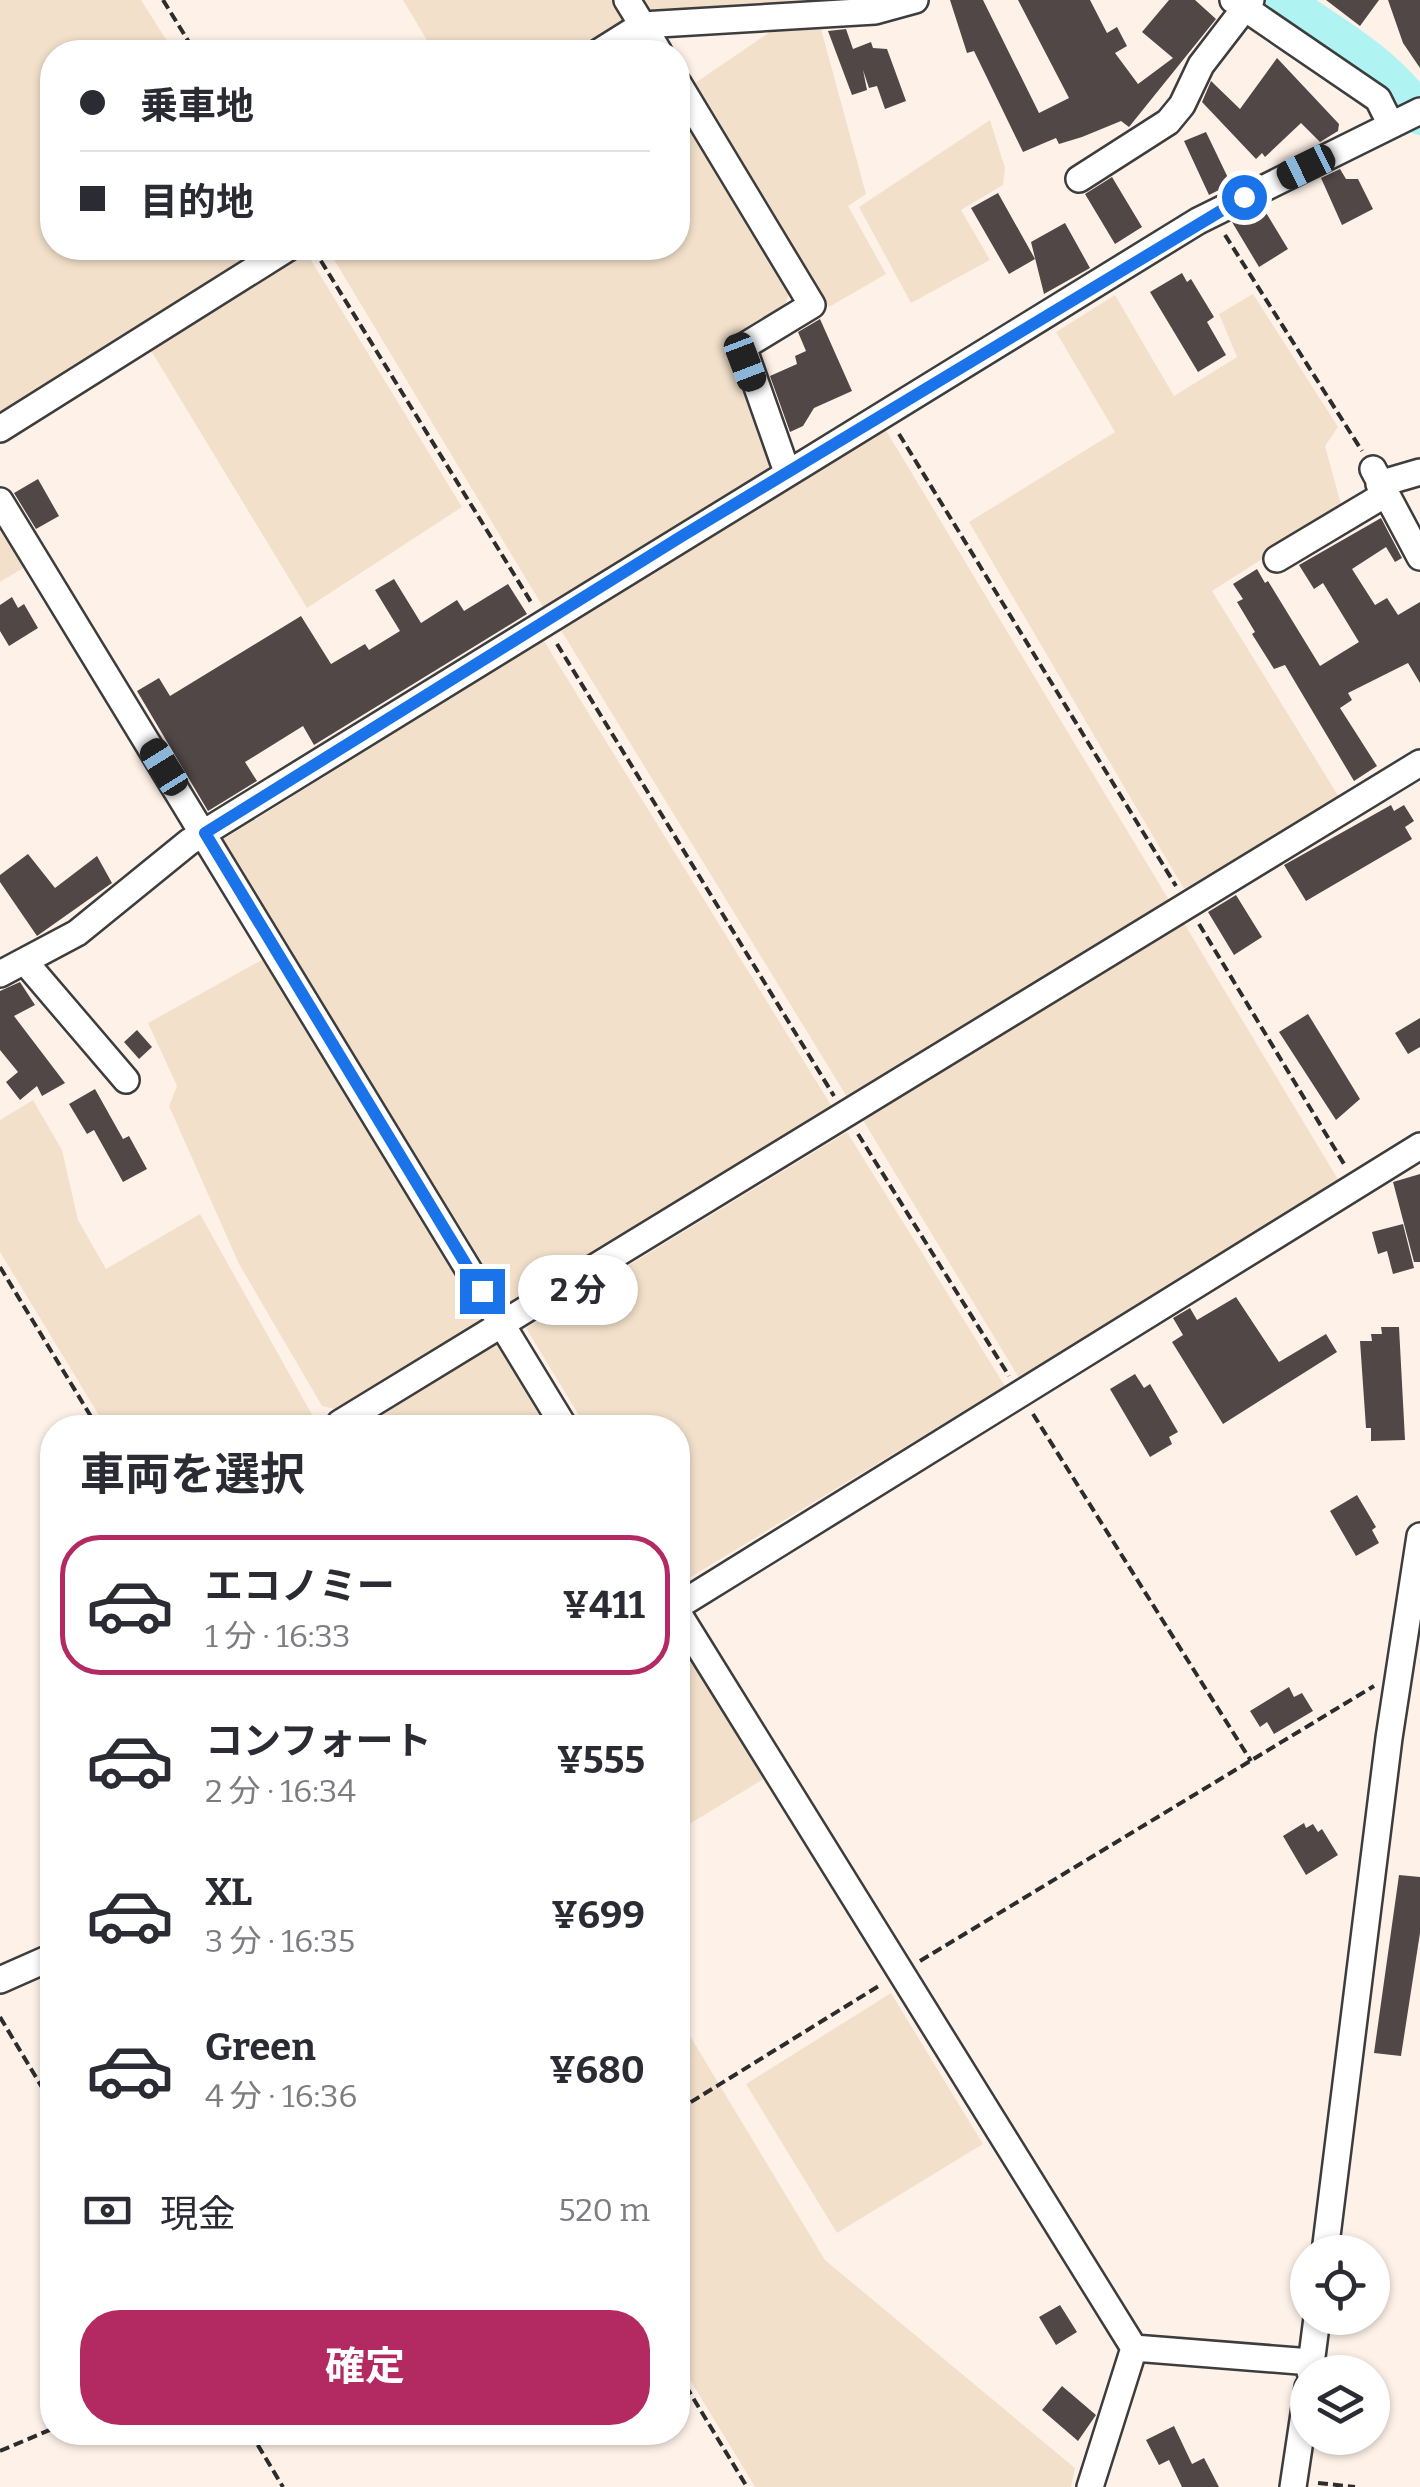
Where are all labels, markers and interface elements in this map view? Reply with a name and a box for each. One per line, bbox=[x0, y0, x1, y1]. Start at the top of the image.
text: 乗車地 bbox=[140, 83, 254, 129]
car bbox=[1272, 140, 1340, 194]
route start bbox=[1222, 175, 1267, 220]
text: 目的地 bbox=[140, 179, 254, 225]
car bbox=[720, 329, 770, 395]
car bbox=[135, 734, 193, 800]
callout: 2 分 bbox=[517, 1256, 637, 1326]
route end bbox=[460, 1269, 505, 1314]
text: 2 分 bbox=[550, 1271, 606, 1309]
text: 車両を選択 bbox=[80, 1448, 305, 1502]
icon: car bbox=[85, 1560, 175, 1650]
text: エコノミー bbox=[205, 1563, 395, 1609]
text: ¥411 bbox=[563, 1582, 645, 1628]
text: 1 分 · 16:33 bbox=[205, 1617, 350, 1655]
icon: car bbox=[85, 1715, 175, 1805]
text: コンフォート bbox=[205, 1718, 432, 1764]
text: ¥555 bbox=[557, 1737, 645, 1783]
text: 2 分 · 16:34 bbox=[205, 1772, 356, 1810]
text: XL bbox=[205, 1869, 252, 1915]
icon: car bbox=[85, 1870, 175, 1960]
text: ¥699 bbox=[551, 1892, 645, 1938]
text: 3 分 · 16:35 bbox=[205, 1922, 355, 1960]
text: Green bbox=[205, 2024, 316, 2070]
icon: car bbox=[85, 2025, 175, 2115]
text: ¥680 bbox=[549, 2047, 645, 2093]
text: 4 分 · 16:36 bbox=[205, 2077, 357, 2115]
icon: cash bbox=[80, 2183, 135, 2238]
text: 現金 bbox=[160, 2191, 236, 2237]
text: 520 m bbox=[559, 2191, 650, 2229]
map controls bbox=[1290, 2235, 1390, 2455]
button: locate bbox=[1290, 2235, 1390, 2335]
button: 確定 bbox=[80, 2310, 650, 2425]
button: layers bbox=[1290, 2355, 1390, 2455]

